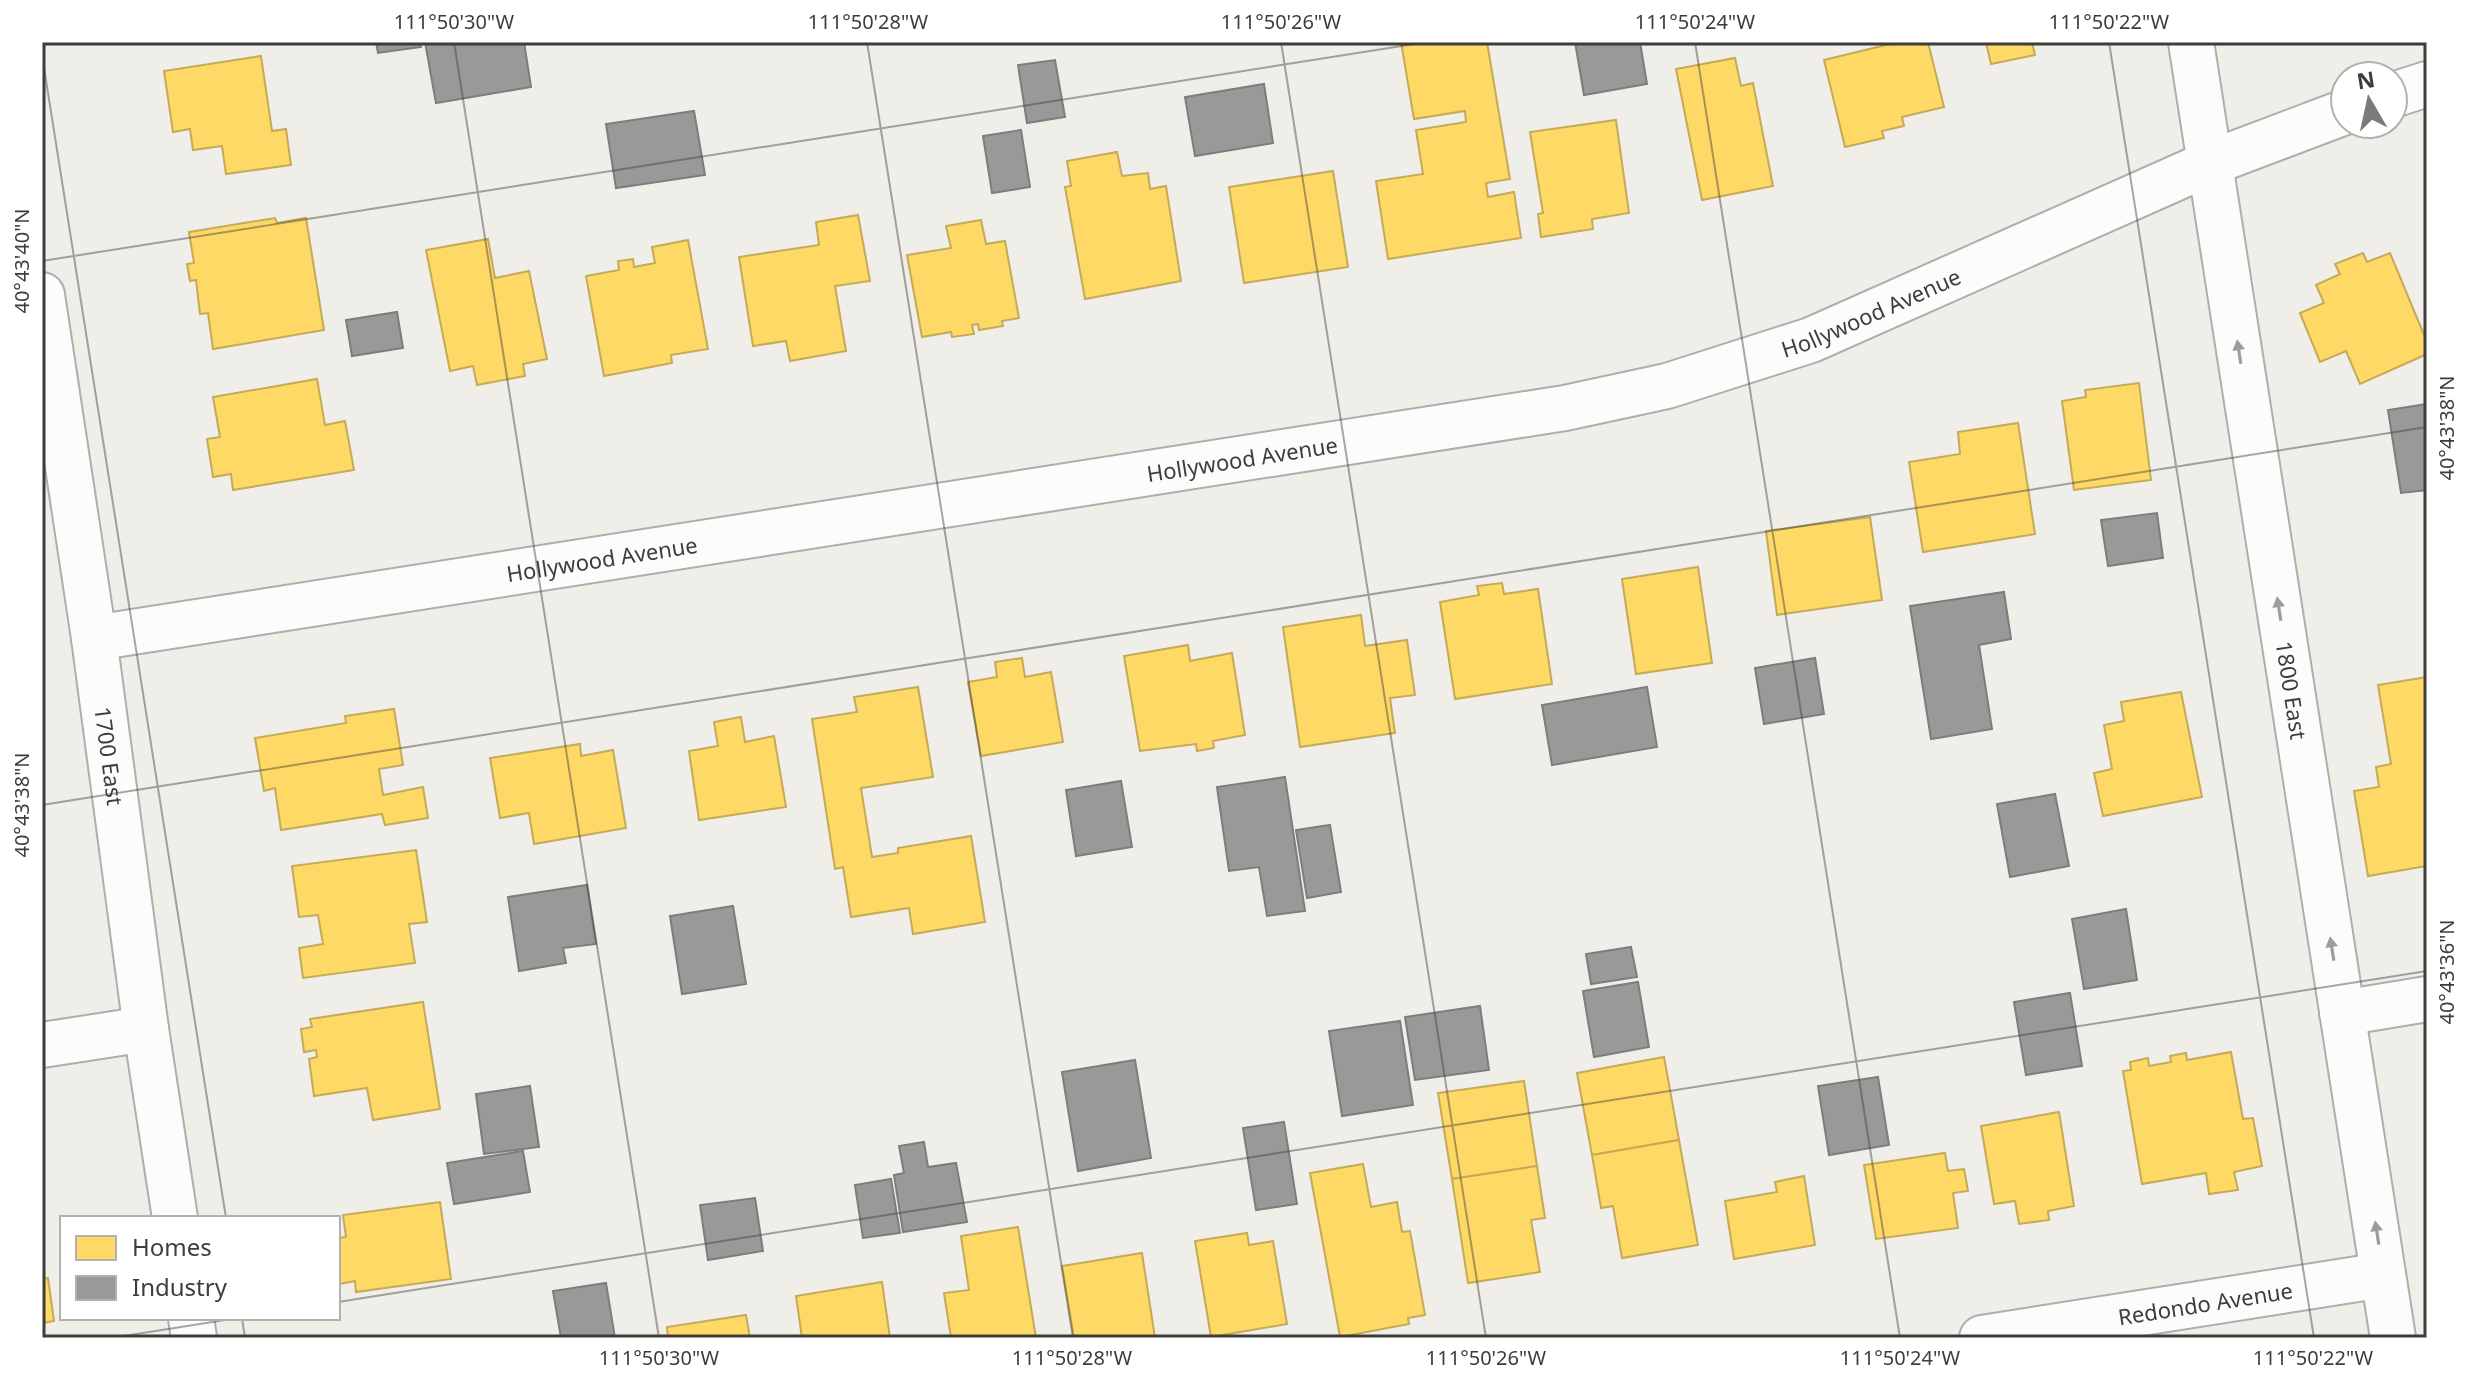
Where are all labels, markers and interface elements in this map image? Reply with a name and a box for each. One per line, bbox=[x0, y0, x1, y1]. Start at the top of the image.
text: 111°50'30"W bbox=[394, 8, 515, 35]
text: 111°50'28"W bbox=[808, 8, 929, 35]
text: 111°50'26"W bbox=[1221, 8, 1342, 35]
text: 111°50'24"W bbox=[1635, 8, 1756, 35]
text: 111°50'22"W bbox=[2049, 8, 2170, 35]
north arrow bbox=[2329, 60, 2409, 140]
text: N bbox=[2355, 63, 2377, 95]
text: 40°43'40"N bbox=[8, 208, 35, 314]
street label: Hollywood Avenue bbox=[1777, 261, 1965, 364]
one-way arrow bbox=[2232, 339, 2245, 364]
text: 40°43'38"N bbox=[2433, 375, 2460, 481]
street label: Hollywood Avenue bbox=[1145, 429, 1340, 488]
street label: Hollywood Avenue bbox=[504, 529, 699, 588]
one-way arrow bbox=[2272, 596, 2285, 621]
street label: 1800 East bbox=[2270, 639, 2314, 742]
street label: 1700 East bbox=[88, 705, 131, 807]
text: 40°43'38"N bbox=[8, 752, 35, 858]
text: 40°43'36"N bbox=[2433, 919, 2460, 1025]
one-way arrow bbox=[2325, 936, 2338, 961]
legend bbox=[60, 1216, 340, 1320]
one-way arrow bbox=[2370, 1220, 2382, 1245]
text: Homes bbox=[132, 1230, 212, 1263]
text: Industry bbox=[132, 1270, 228, 1303]
street label: Redondo Avenue bbox=[2116, 1274, 2295, 1331]
text: 111°50'30"W bbox=[599, 1344, 720, 1371]
text: 111°50'28"W bbox=[1012, 1344, 1133, 1371]
text: 111°50'26"W bbox=[1426, 1344, 1547, 1371]
text: 111°50'24"W bbox=[1840, 1344, 1961, 1371]
text: 111°50'22"W bbox=[2253, 1344, 2374, 1371]

